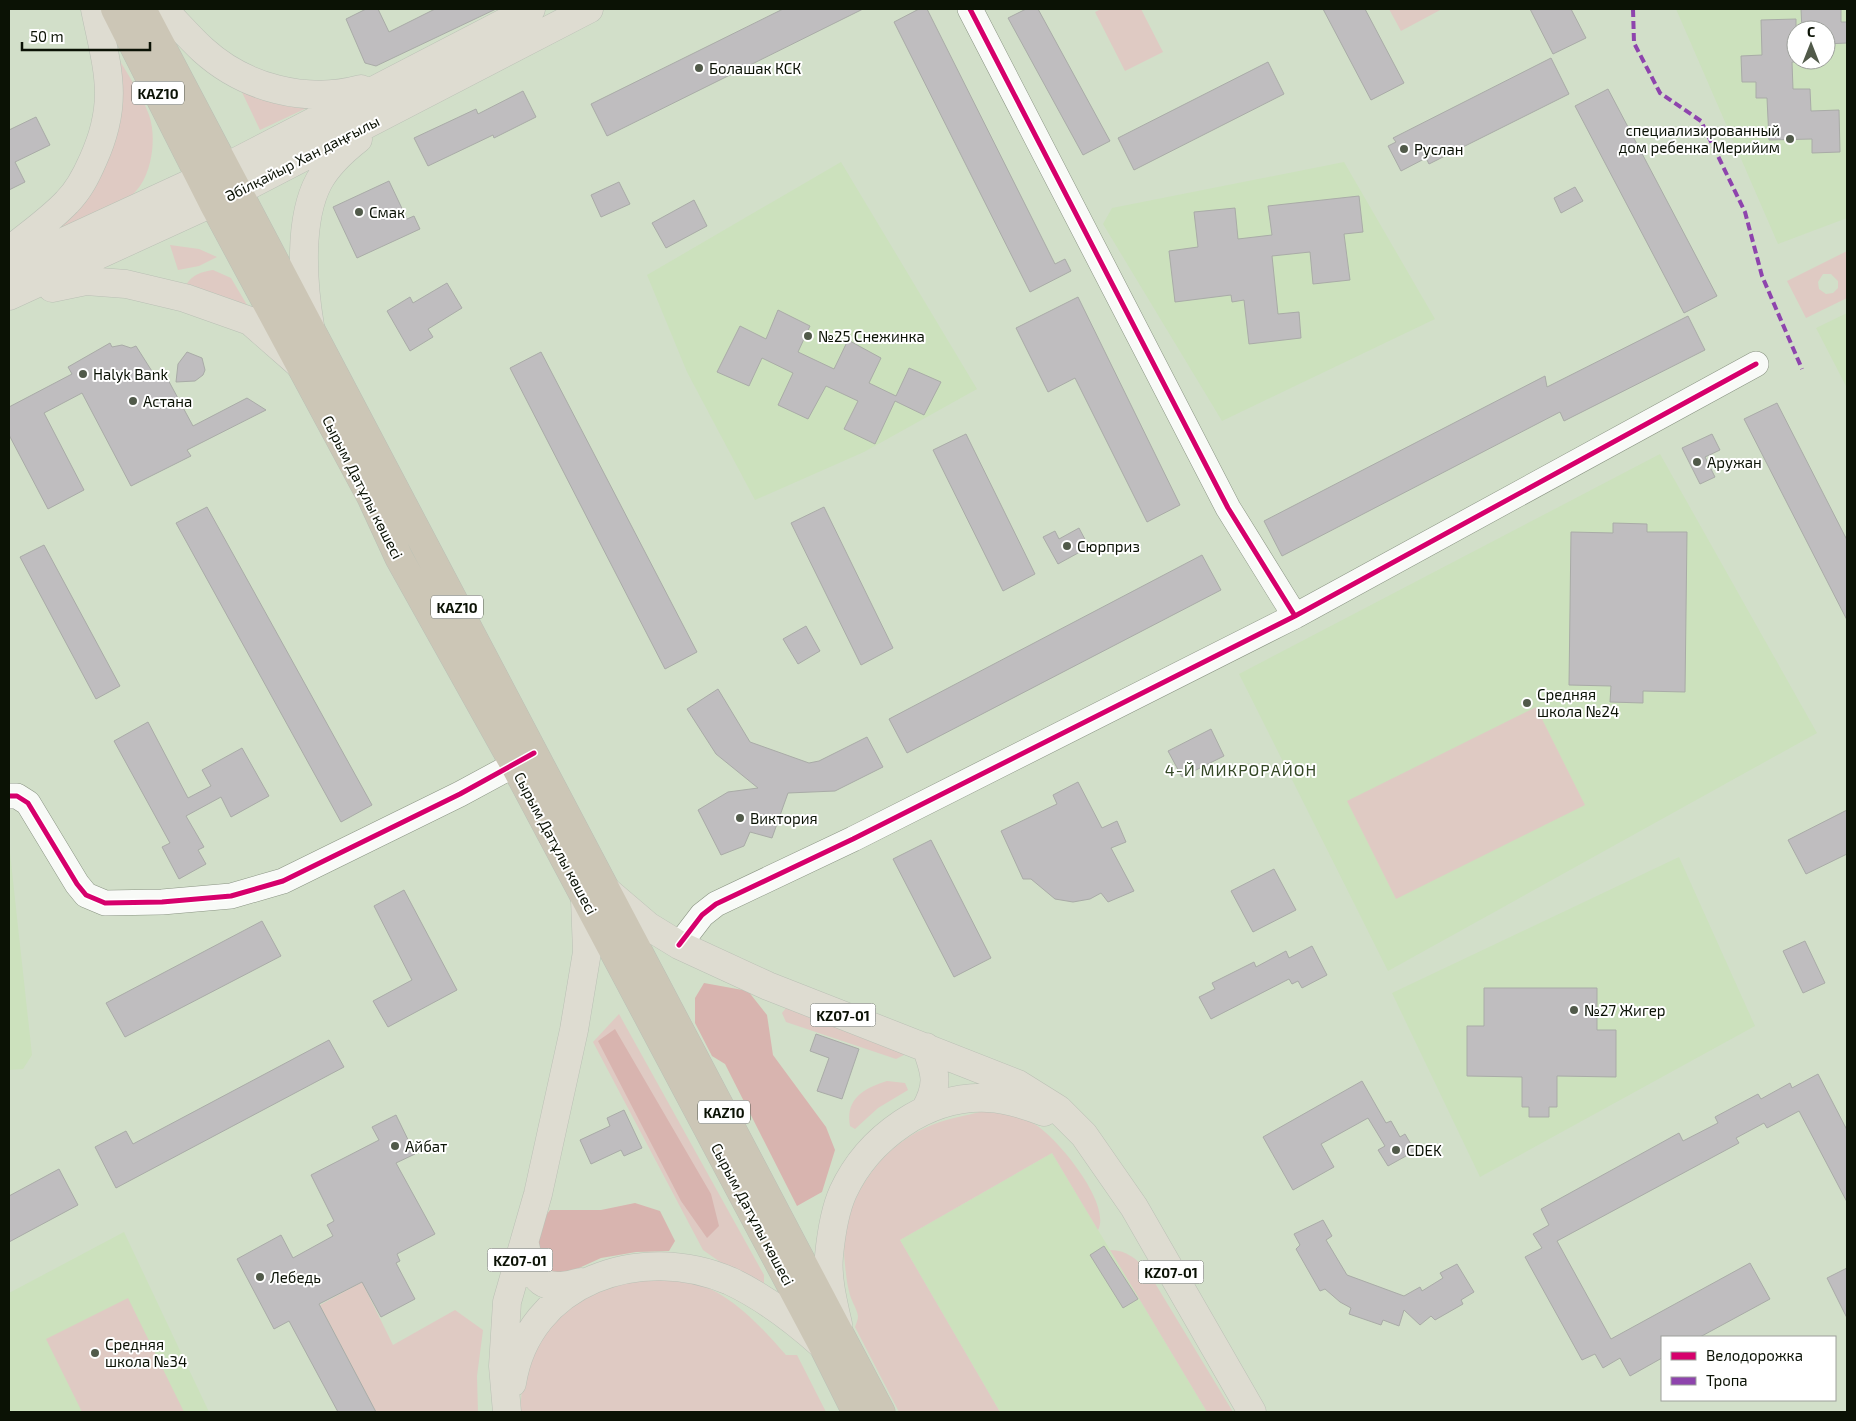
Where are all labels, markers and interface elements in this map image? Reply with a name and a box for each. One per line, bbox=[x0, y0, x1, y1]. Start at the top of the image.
scale bar bbox=[22, 20, 150, 52]
north arrow bbox=[1786, 20, 1836, 70]
text: С bbox=[1807, 23, 1815, 40]
text: 50 m bbox=[30, 27, 64, 45]
place label: Болашак КСК bbox=[709, 59, 801, 77]
marker: Болашак КСК bbox=[693, 62, 705, 74]
road number: KAZ10 bbox=[132, 82, 184, 105]
street label: Әбілқайыр Хан даңғылы bbox=[222, 111, 382, 205]
place label: специализированный дом ребенка Мерийим bbox=[1619, 121, 1780, 156]
marker: специализированный дом ребенка Мерийим bbox=[1784, 133, 1796, 145]
place label: Руслан bbox=[1414, 140, 1464, 159]
marker: Руслан bbox=[1398, 143, 1410, 155]
place label: Смак bbox=[369, 203, 405, 221]
marker: Смак bbox=[353, 206, 365, 218]
place label: №25 Снежинка bbox=[818, 327, 925, 345]
marker: №25 Снежинка bbox=[802, 330, 814, 342]
place label: Halyk Bank bbox=[93, 365, 168, 383]
marker: Halyk Bank bbox=[77, 368, 89, 380]
place label: Астана bbox=[143, 392, 192, 410]
marker: Астана bbox=[127, 395, 139, 407]
street label: Сырым Датұлы көшесі bbox=[319, 412, 407, 562]
place label: Аружан bbox=[1707, 453, 1762, 472]
marker: Аружан bbox=[1691, 456, 1703, 468]
place label: Сюрприз bbox=[1077, 537, 1140, 555]
marker: Сюрприз bbox=[1061, 540, 1073, 552]
road number: KAZ10 bbox=[431, 596, 483, 618]
place label: Средняя школа №24 bbox=[1537, 685, 1619, 720]
marker: Средняя школа №24 bbox=[1521, 697, 1533, 709]
district label: 4-Й МИКРОРАЙОН bbox=[1165, 760, 1317, 779]
street label: Сырым Датұлы көшесі bbox=[511, 769, 601, 917]
place label: Виктория bbox=[750, 809, 818, 827]
marker: Виктория bbox=[734, 812, 746, 824]
place label: №27 Жигер bbox=[1584, 1001, 1666, 1019]
road number: KZ07-01 bbox=[810, 1004, 876, 1026]
marker: №27 Жигер bbox=[1568, 1004, 1580, 1016]
road number: KAZ10 bbox=[698, 1100, 750, 1124]
place label: Айбат bbox=[405, 1137, 447, 1155]
marker: Айбат bbox=[389, 1140, 401, 1152]
street label: Сырым Датұлы көшесі bbox=[708, 1140, 798, 1288]
place label: CDEK bbox=[1406, 1141, 1442, 1159]
marker: CDEK bbox=[1390, 1144, 1402, 1156]
road number: KZ07-01 bbox=[488, 1248, 552, 1272]
road number: KZ07-01 bbox=[1138, 1260, 1204, 1284]
place label: Лебедь bbox=[270, 1268, 321, 1286]
marker: Лебедь bbox=[254, 1271, 266, 1283]
place label: Средняя школа №34 bbox=[105, 1335, 187, 1370]
legend bbox=[1661, 1336, 1836, 1401]
text: Велодорожка bbox=[1706, 1346, 1803, 1364]
marker: Средняя школа №34 bbox=[89, 1347, 101, 1359]
text: Тропа bbox=[1706, 1371, 1748, 1389]

